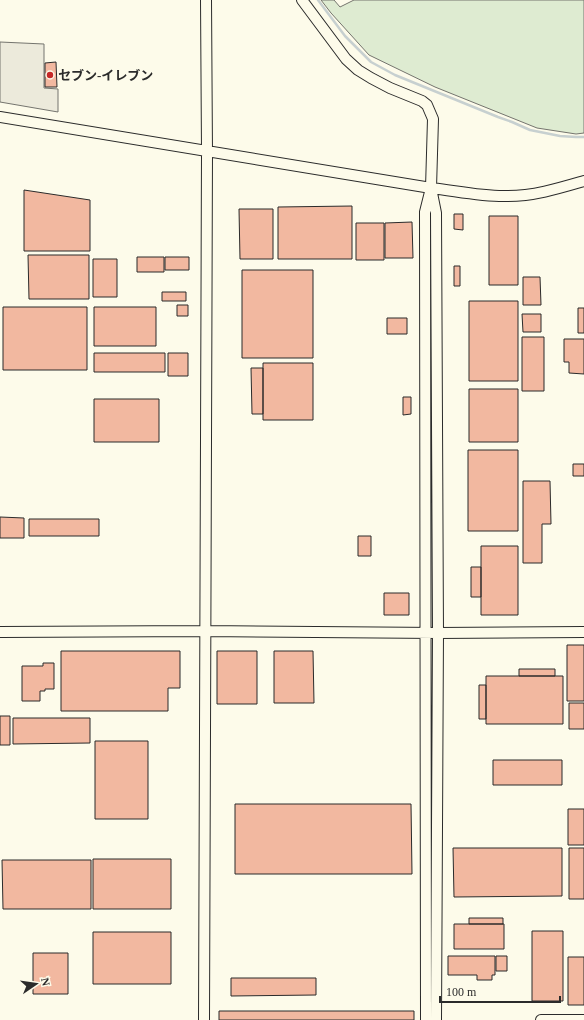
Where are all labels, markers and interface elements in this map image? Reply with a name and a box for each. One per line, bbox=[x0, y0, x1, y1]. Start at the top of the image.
place label: セブン-イレブン bbox=[58, 68, 153, 83]
marker: セブン-イレブン bbox=[45, 70, 55, 80]
north arrow bbox=[16, 964, 56, 1004]
text: N bbox=[39, 977, 52, 987]
scale bar bbox=[440, 978, 560, 1004]
text: 100 m bbox=[446, 985, 477, 999]

